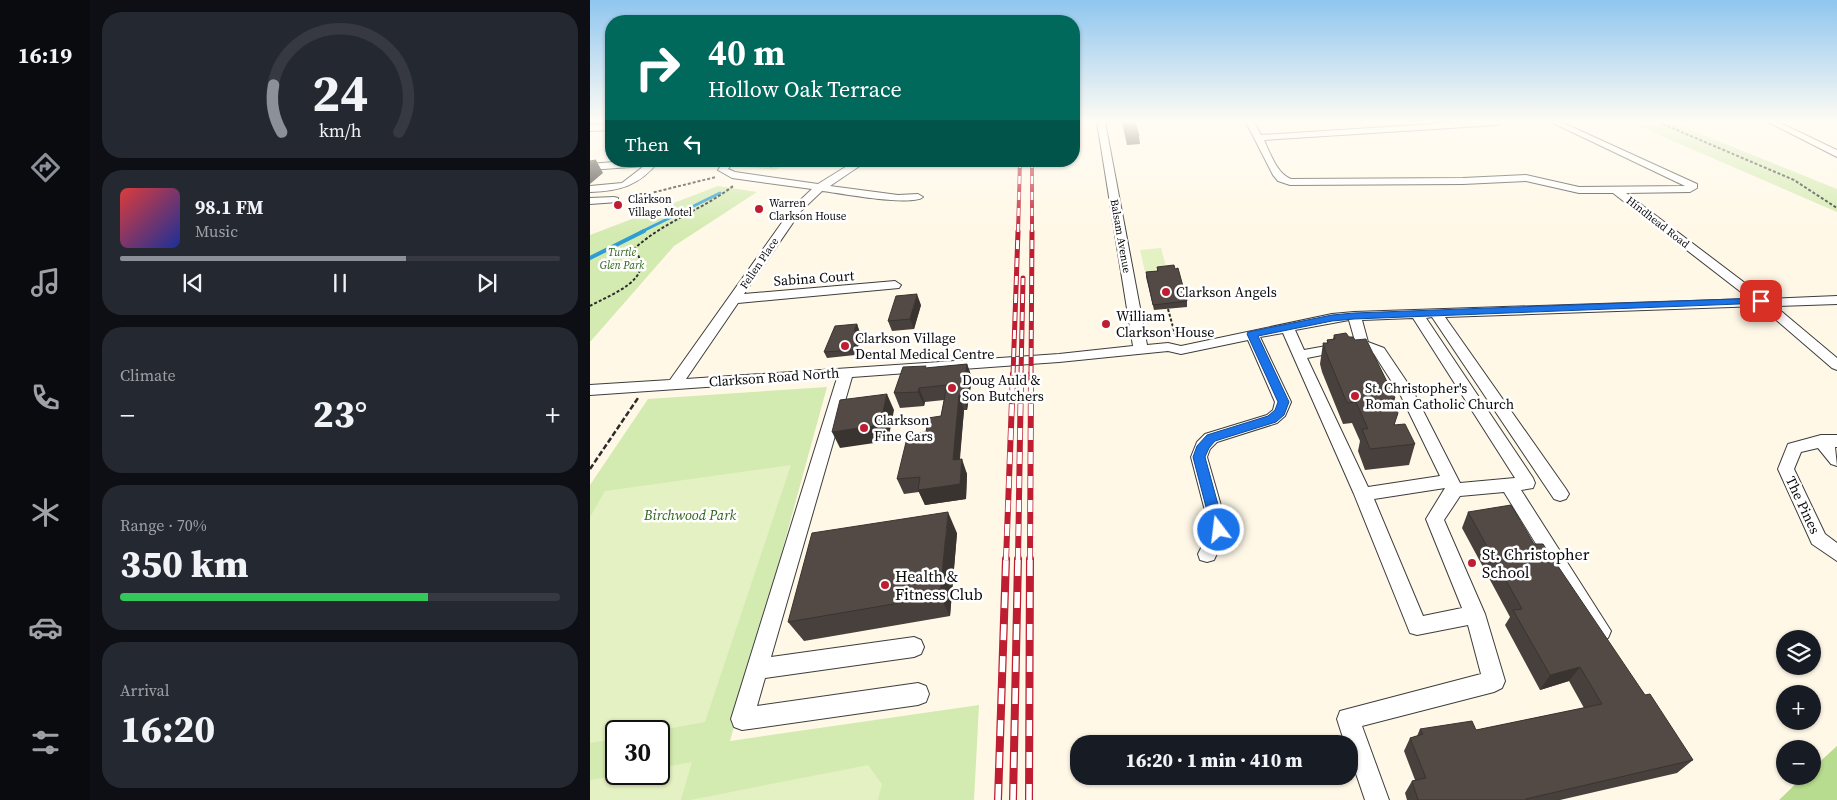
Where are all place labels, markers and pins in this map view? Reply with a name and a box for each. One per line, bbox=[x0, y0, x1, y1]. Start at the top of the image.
place label: Clarkson Village Motel bbox=[628, 192, 692, 220]
place label: Warren Clarkson House bbox=[769, 196, 847, 224]
marker: Clarkson Village Motel bbox=[612, 199, 624, 211]
marker: Warren Clarkson House bbox=[753, 203, 765, 215]
pin bbox=[1740, 280, 1782, 322]
place label: Clarkson Angels bbox=[1176, 282, 1277, 302]
marker: Clarkson Angels bbox=[1160, 286, 1172, 298]
place label: William Clarkson House bbox=[1116, 306, 1214, 342]
marker: William Clarkson House bbox=[1100, 318, 1112, 330]
place label: Clarkson Village Dental Medical Centre bbox=[855, 328, 994, 364]
marker: Clarkson Village Dental Medical Centre bbox=[839, 340, 851, 352]
place label: Doug Auld & Son Butchers bbox=[962, 370, 1044, 406]
place label: St. Christopher's Roman Catholic Church bbox=[1365, 378, 1514, 414]
marker: Doug Auld & Son Butchers bbox=[946, 382, 958, 394]
marker: St. Christopher's Roman Catholic Church bbox=[1349, 390, 1361, 402]
place label: Clarkson Fine Cars bbox=[874, 410, 933, 446]
marker: Clarkson Fine Cars bbox=[858, 422, 870, 434]
place label: St. Christopher School bbox=[1482, 543, 1590, 583]
marker: St. Christopher School bbox=[1466, 557, 1478, 569]
place label: Health & Fitness Club bbox=[895, 565, 983, 605]
marker: Health & Fitness Club bbox=[879, 579, 891, 591]

